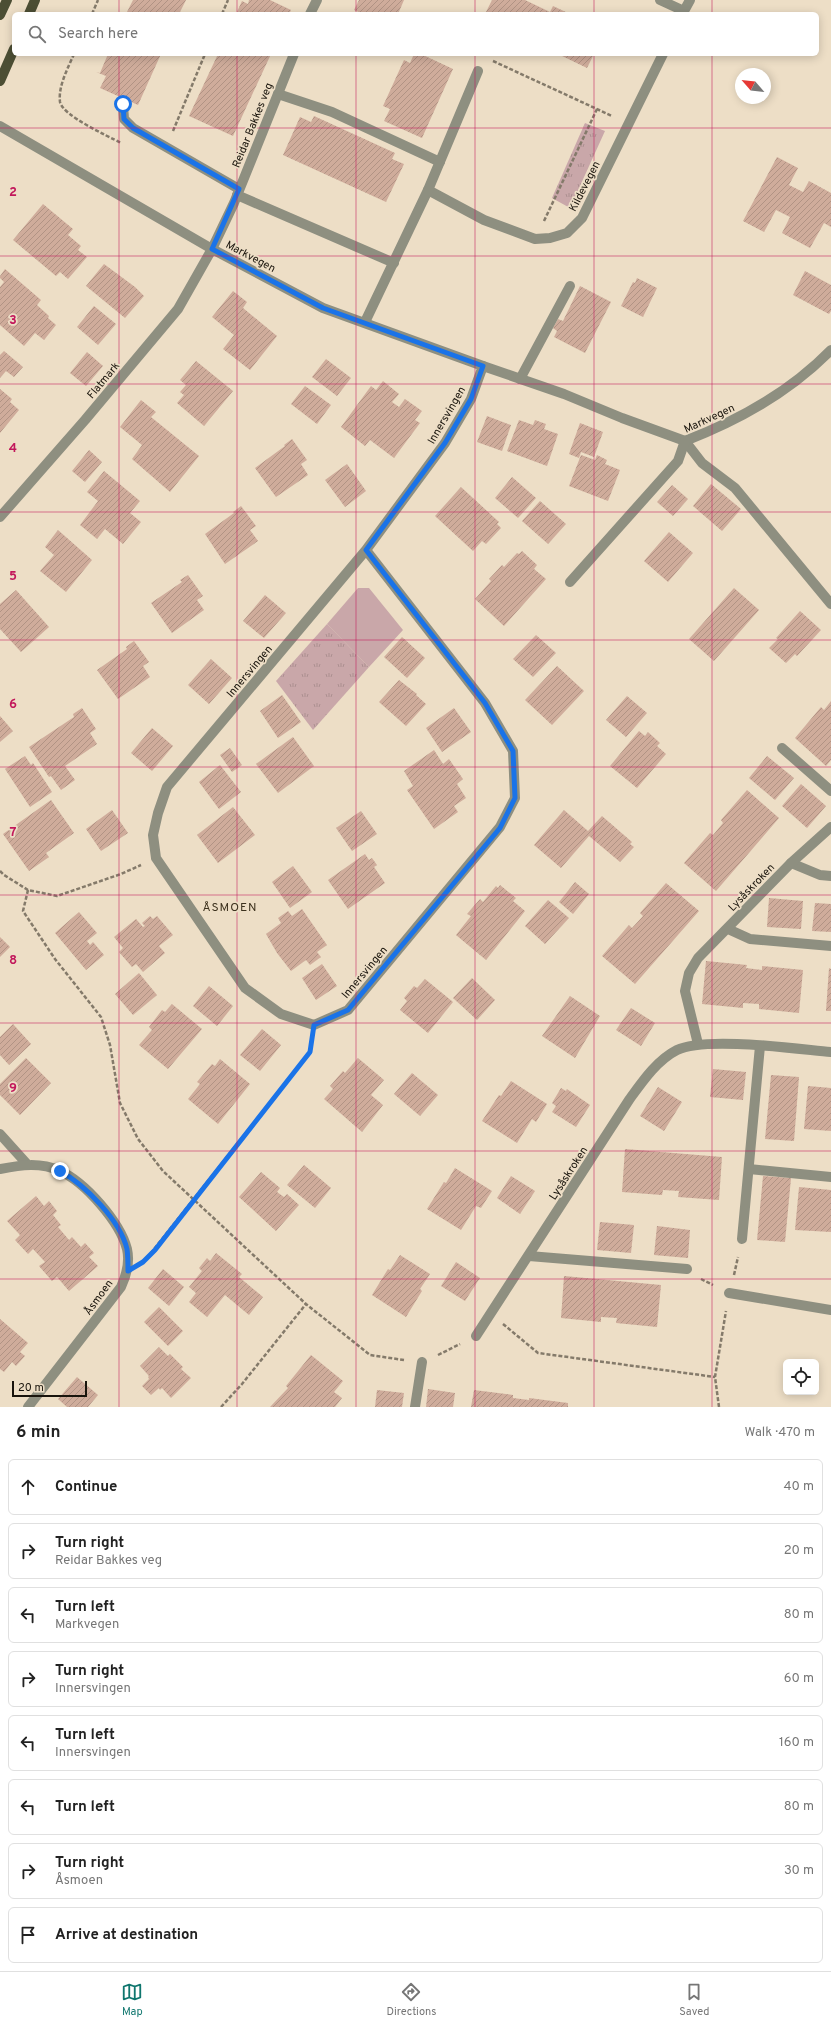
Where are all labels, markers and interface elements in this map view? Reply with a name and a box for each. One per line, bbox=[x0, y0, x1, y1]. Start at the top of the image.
search box bbox=[12, 12, 819, 56]
icon: search bbox=[26, 23, 48, 45]
text: Search here bbox=[58, 25, 138, 44]
north arrow bbox=[735, 68, 771, 104]
street label: Reidar Bakkes veg bbox=[229, 81, 276, 170]
route start bbox=[114, 95, 132, 113]
street label: Kildevegen bbox=[566, 159, 604, 214]
text: 2 bbox=[9, 185, 17, 201]
street label: Markvegen bbox=[223, 238, 278, 276]
text: 3 bbox=[9, 313, 17, 329]
street label: Flatmark bbox=[84, 359, 123, 402]
street label: Innersvingen bbox=[425, 384, 469, 447]
street label: Markvegen bbox=[682, 401, 737, 437]
text: 4 bbox=[9, 441, 17, 457]
text: 5 bbox=[9, 569, 17, 585]
street label: Innersvingen bbox=[224, 643, 276, 701]
text: 6 bbox=[9, 697, 17, 713]
text: 7 bbox=[10, 825, 17, 841]
street label: Lysåskroken bbox=[725, 861, 778, 915]
district label: ÅSMOEN bbox=[202, 900, 258, 916]
street label: Innersvingen bbox=[339, 944, 391, 1002]
text: 8 bbox=[9, 953, 17, 969]
text: 9 bbox=[9, 1081, 17, 1097]
street label: Lysåskroken bbox=[546, 1144, 591, 1203]
route end bbox=[51, 1162, 69, 1180]
street label: Åsmoen bbox=[81, 1277, 116, 1318]
map controls bbox=[783, 1359, 819, 1395]
button: locate bbox=[783, 1359, 819, 1395]
scale bar bbox=[12, 1379, 87, 1398]
text: 20 m bbox=[18, 1381, 44, 1395]
text: 6 min bbox=[16, 1422, 60, 1444]
text: Walk · 470 m bbox=[744, 1425, 815, 1441]
icon: ahead bbox=[17, 1476, 39, 1498]
text: Continue bbox=[55, 1478, 117, 1497]
text: 40 m bbox=[784, 1479, 814, 1495]
text: Turn right bbox=[55, 1534, 124, 1553]
icon: right bbox=[17, 1540, 39, 1562]
text: 20 m bbox=[784, 1543, 814, 1559]
text: Reidar Bakkes veg bbox=[55, 1553, 162, 1569]
text: Turn left bbox=[55, 1598, 115, 1617]
icon: left bbox=[17, 1604, 39, 1626]
text: 80 m bbox=[784, 1607, 814, 1623]
text: Markvegen bbox=[55, 1617, 119, 1633]
text: Turn right bbox=[55, 1662, 124, 1681]
icon: right bbox=[17, 1668, 39, 1690]
text: 60 m bbox=[784, 1671, 814, 1687]
text: Innersvingen bbox=[55, 1681, 131, 1697]
text: Turn left bbox=[55, 1726, 115, 1745]
icon: left bbox=[17, 1732, 39, 1754]
text: 160 m bbox=[779, 1735, 814, 1751]
text: Innersvingen bbox=[55, 1745, 131, 1761]
icon: left bbox=[17, 1796, 39, 1818]
text: Turn left bbox=[55, 1798, 115, 1817]
text: 80 m bbox=[784, 1799, 814, 1815]
text: Turn right bbox=[55, 1854, 124, 1873]
icon: right bbox=[17, 1860, 39, 1882]
text: 30 m bbox=[784, 1863, 814, 1879]
text: Åsmoen bbox=[55, 1873, 103, 1889]
icon: arrive bbox=[17, 1924, 39, 1946]
text: Arrive at destination bbox=[55, 1926, 198, 1945]
tab: Map bbox=[121, 1981, 143, 2019]
tab: Directions bbox=[386, 1981, 436, 2019]
tab: Saved bbox=[679, 1981, 710, 2019]

